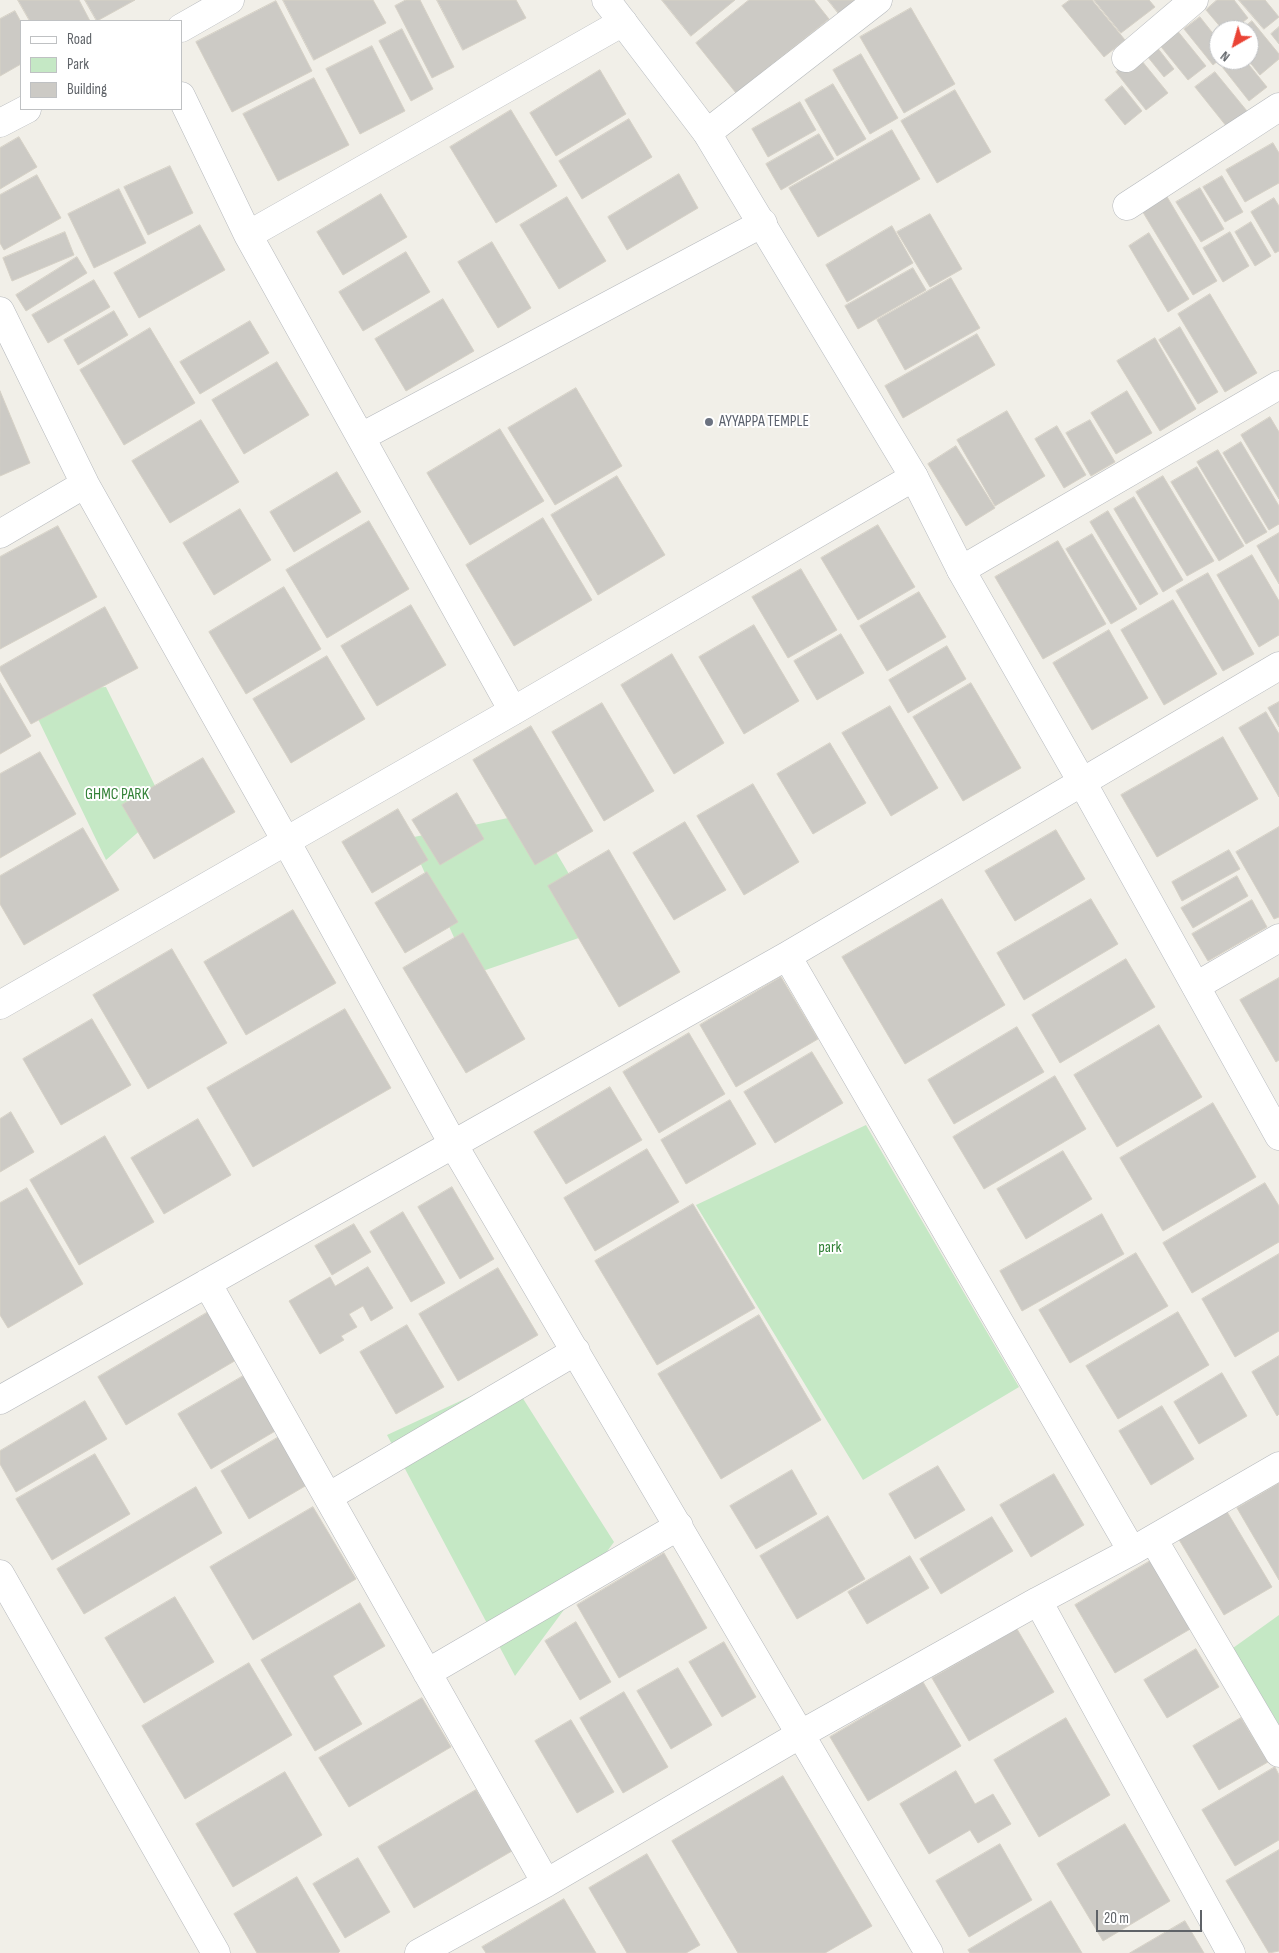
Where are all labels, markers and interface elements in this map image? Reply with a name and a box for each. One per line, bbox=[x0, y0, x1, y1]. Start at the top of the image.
legend bbox=[20, 20, 182, 110]
north arrow bbox=[1209, 20, 1259, 70]
text: Road bbox=[67, 30, 92, 49]
text: N bbox=[1217, 47, 1233, 65]
text: Park bbox=[67, 55, 89, 74]
text: Building bbox=[67, 80, 107, 99]
place label: AYYAPPA TEMPLE bbox=[719, 412, 809, 432]
marker: AYYAPPA TEMPLE bbox=[703, 416, 715, 428]
park label: GHMC PARK bbox=[85, 785, 149, 805]
park label: park bbox=[818, 1238, 842, 1258]
scale bar bbox=[1099, 1900, 1205, 1932]
text: 20 m bbox=[1104, 1909, 1129, 1928]

